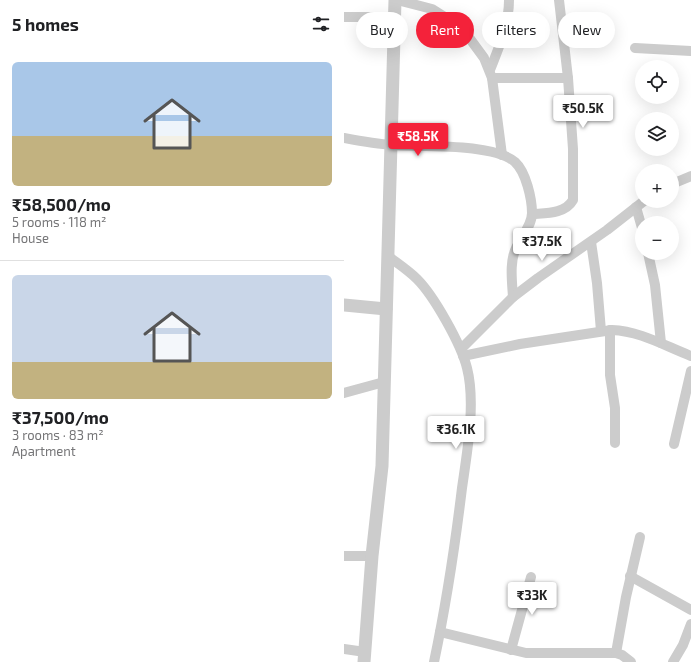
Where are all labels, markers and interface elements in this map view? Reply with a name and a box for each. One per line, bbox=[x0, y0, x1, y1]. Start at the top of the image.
chip: Buy bbox=[356, 12, 408, 48]
chip: Rent bbox=[416, 12, 474, 48]
chip: Filters bbox=[482, 12, 550, 48]
chip: New bbox=[558, 12, 615, 48]
icon: filters bbox=[310, 13, 332, 35]
text: 5 homes bbox=[12, 14, 79, 34]
map controls bbox=[635, 60, 679, 260]
button: locate bbox=[635, 60, 679, 104]
icon: home bbox=[136, 88, 208, 160]
pin: ₹50.5K bbox=[550, 95, 616, 129]
text: ₹50.5K bbox=[562, 100, 604, 116]
button: layers bbox=[635, 112, 679, 156]
pin: ₹58.5K bbox=[385, 123, 451, 157]
text: ₹58.5K bbox=[397, 128, 439, 144]
button: + bbox=[635, 164, 679, 208]
text: ₹58,500/mo bbox=[12, 194, 111, 214]
text: 5 rooms · 118 m² bbox=[12, 214, 106, 230]
button: − bbox=[635, 216, 679, 260]
pin: ₹37.5K bbox=[509, 228, 575, 262]
text: House bbox=[12, 230, 49, 246]
text: ₹37.5K bbox=[522, 233, 562, 249]
icon: home bbox=[136, 301, 208, 373]
text: ₹37,500/mo bbox=[12, 407, 109, 427]
pin: ₹36.1K bbox=[423, 416, 489, 450]
text: ₹36.1K bbox=[436, 421, 476, 437]
text: 3 rooms · 83 m² bbox=[12, 427, 104, 443]
text: Apartment bbox=[12, 443, 76, 459]
pin: ₹33K bbox=[508, 582, 556, 616]
text: ₹33K bbox=[517, 587, 547, 603]

